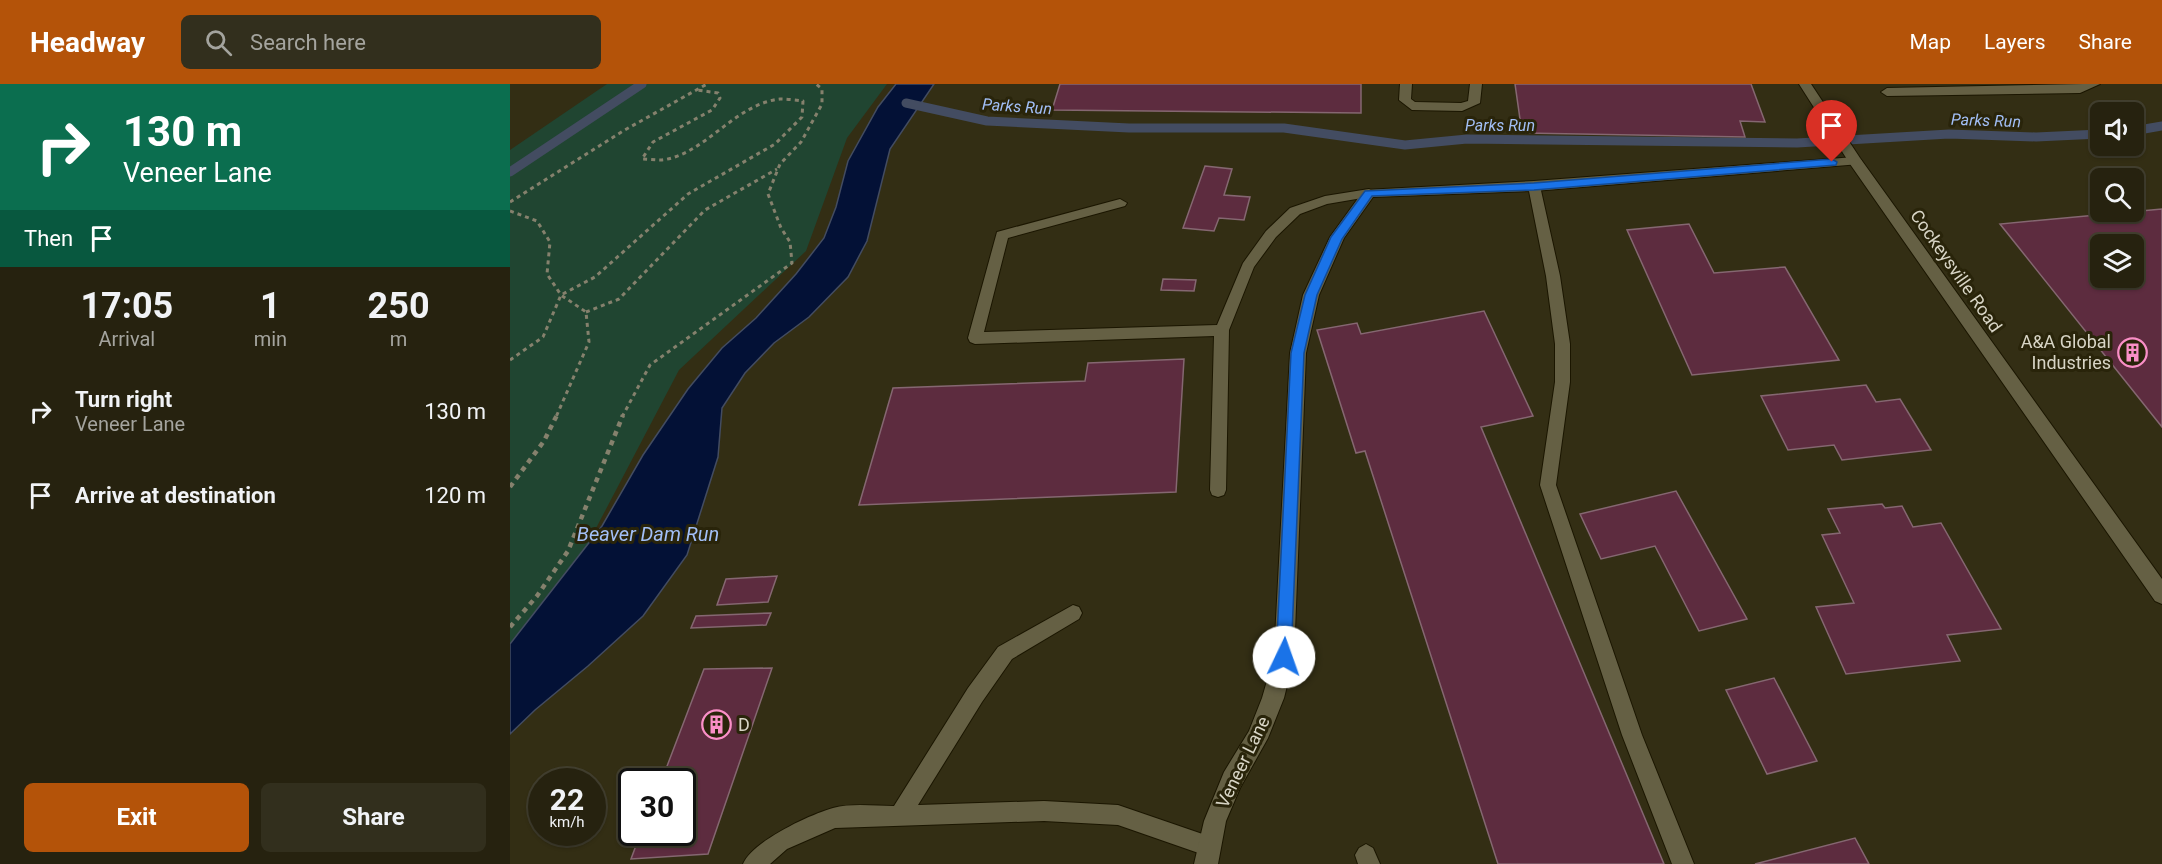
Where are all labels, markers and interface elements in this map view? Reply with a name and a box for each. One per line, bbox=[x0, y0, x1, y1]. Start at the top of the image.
search box bbox=[181, 15, 601, 69]
text: Headway bbox=[30, 26, 145, 59]
icon: search bbox=[202, 26, 235, 59]
text: Search here bbox=[250, 30, 366, 55]
text: Map bbox=[1909, 30, 1951, 54]
text: Layers bbox=[1984, 30, 2045, 54]
text: Share bbox=[2078, 30, 2132, 54]
water label: Parks Run bbox=[981, 95, 1052, 118]
pin bbox=[1806, 100, 1857, 162]
map controls bbox=[2090, 102, 2144, 288]
button: sound bbox=[2090, 102, 2144, 156]
text: 130 m bbox=[123, 107, 242, 156]
icon: right bbox=[24, 108, 102, 186]
icon: arrive bbox=[1815, 109, 1848, 142]
water label: Parks Run bbox=[1951, 110, 2021, 131]
water label: Parks Run bbox=[1465, 116, 1535, 135]
text: Veneer Lane bbox=[123, 157, 272, 189]
button: search bbox=[2090, 168, 2144, 222]
street label: Cockeysville Road bbox=[1906, 205, 2007, 336]
icon: arrive bbox=[85, 222, 118, 255]
text: Then bbox=[24, 226, 73, 251]
button: layers bbox=[2090, 234, 2144, 288]
text: 17:05 bbox=[80, 285, 173, 327]
text: 1 bbox=[260, 285, 281, 327]
text: 250 bbox=[368, 285, 430, 327]
text: Arrival bbox=[98, 327, 155, 351]
text: min bbox=[254, 327, 287, 351]
text: m bbox=[390, 327, 407, 351]
place label: A&A Global Industries bbox=[2021, 331, 2111, 373]
building icon: A&A Global Industries bbox=[2116, 336, 2148, 368]
text: Turn right bbox=[75, 387, 172, 412]
icon: right bbox=[24, 395, 57, 428]
text: 130 m bbox=[424, 399, 486, 424]
text: Veneer Lane bbox=[75, 412, 185, 436]
icon: arrive bbox=[24, 479, 57, 512]
text: Arrive at destination bbox=[75, 483, 276, 508]
text: 120 m bbox=[424, 483, 486, 508]
water label: Beaver Dam Run bbox=[577, 522, 719, 546]
position arrow bbox=[1252, 625, 1316, 689]
building icon: D bbox=[701, 709, 733, 741]
street label: Veneer Lane bbox=[1211, 713, 1274, 811]
place label: D bbox=[738, 714, 750, 735]
speed limit sign: 30 bbox=[618, 768, 696, 846]
text: 22 bbox=[550, 782, 584, 817]
button: Exit bbox=[24, 783, 249, 852]
button: Share bbox=[261, 783, 486, 852]
text: km/h bbox=[549, 813, 585, 831]

